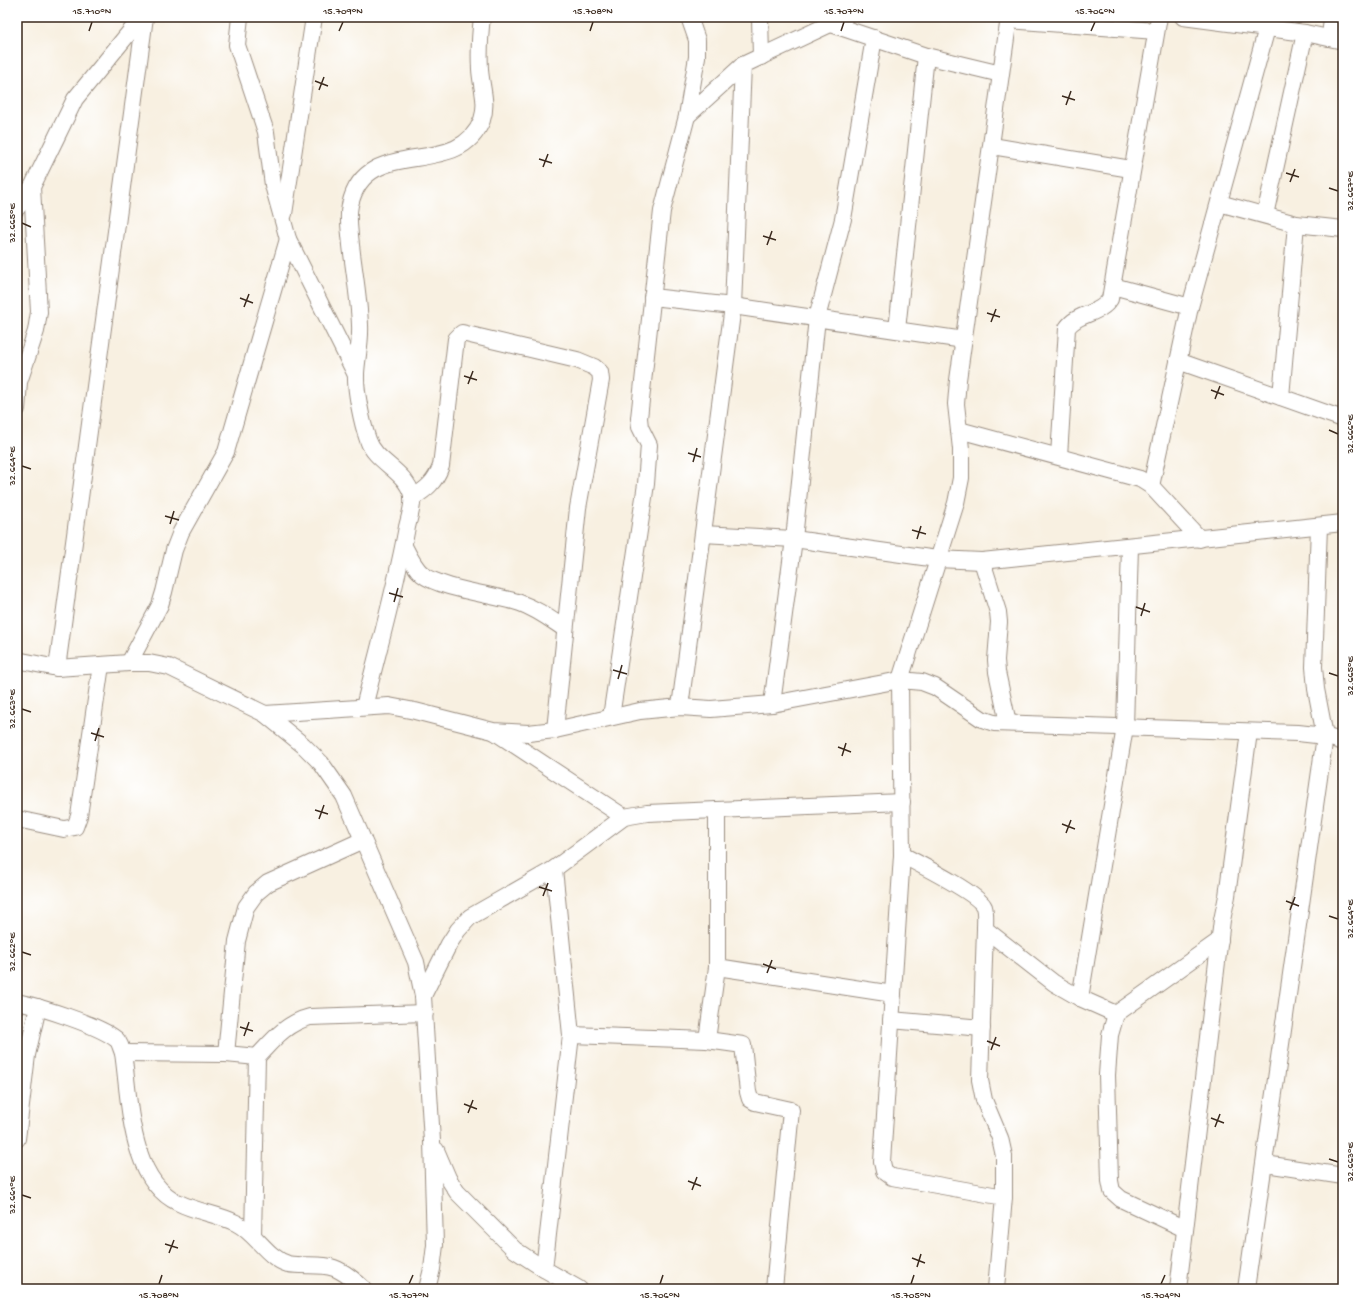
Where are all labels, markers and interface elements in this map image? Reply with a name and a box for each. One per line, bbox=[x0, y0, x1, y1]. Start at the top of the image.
text: 15.710°N bbox=[72, 6, 112, 18]
text: 15.709°N bbox=[322, 6, 363, 18]
text: 15.708°N bbox=[572, 6, 613, 18]
text: 15.707°N bbox=[823, 6, 864, 18]
text: 15.706°N bbox=[1074, 6, 1115, 18]
text: 32.667°E bbox=[1345, 171, 1357, 212]
text: 32.665°E bbox=[7, 203, 19, 244]
text: 32.666°E bbox=[1345, 414, 1357, 455]
text: 32.664°E bbox=[7, 446, 19, 486]
text: 32.665°E bbox=[1345, 656, 1357, 697]
text: 32.663°E bbox=[7, 689, 19, 730]
text: 32.664°E bbox=[1345, 899, 1357, 939]
text: 32.662°E bbox=[7, 932, 19, 973]
text: 32.663°E bbox=[1345, 1142, 1357, 1183]
text: 32.661°E bbox=[7, 1175, 19, 1215]
text: 15.708°N bbox=[138, 1290, 179, 1302]
text: 15.707°N bbox=[388, 1290, 429, 1302]
text: 15.706°N bbox=[639, 1290, 680, 1302]
text: 15.705°N bbox=[890, 1290, 931, 1302]
text: 15.704°N bbox=[1140, 1290, 1181, 1302]

